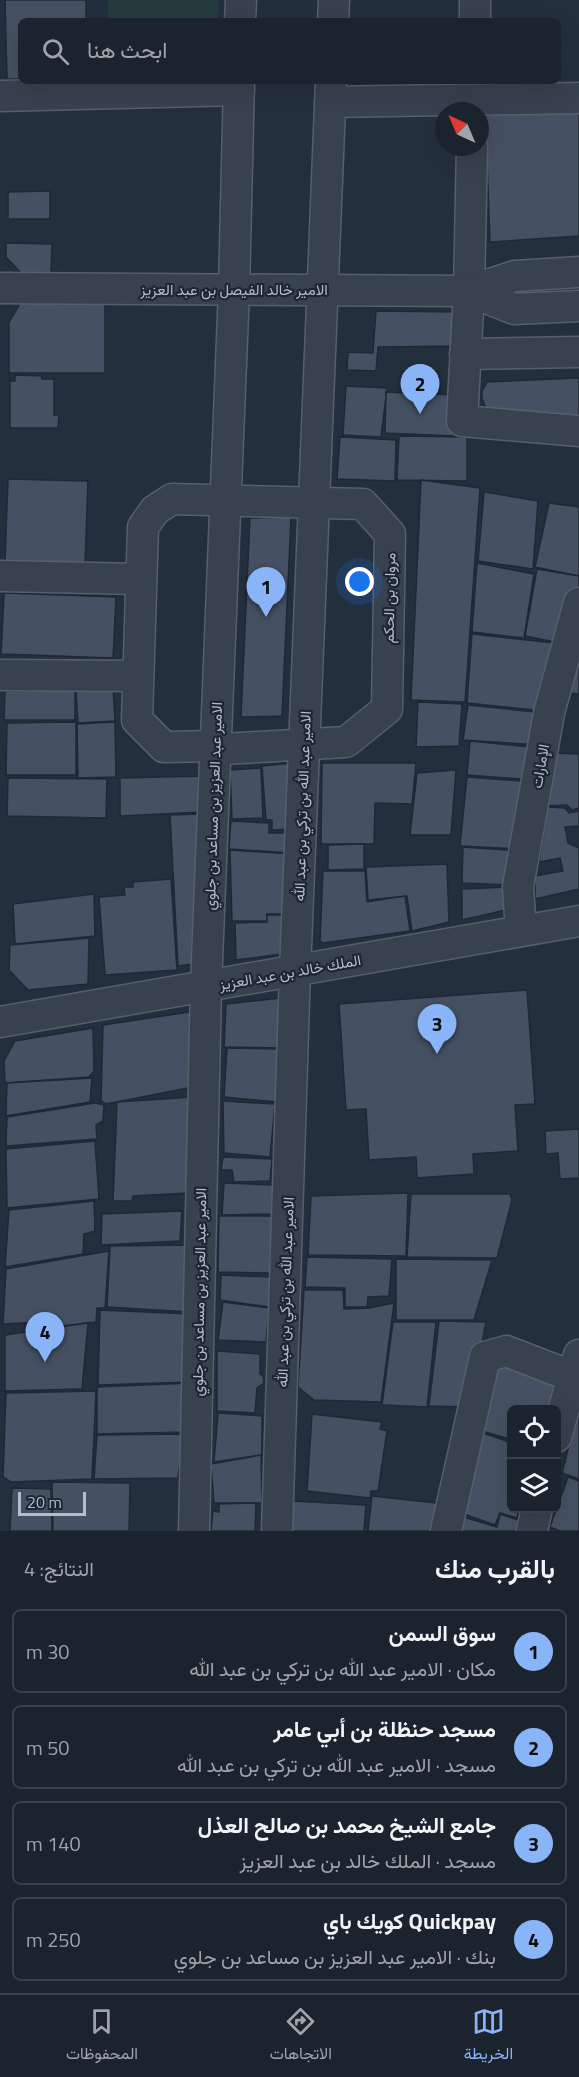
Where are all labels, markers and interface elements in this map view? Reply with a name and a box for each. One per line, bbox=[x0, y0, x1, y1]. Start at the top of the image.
search box bbox=[18, 18, 561, 84]
text: ابحث هنا bbox=[87, 33, 167, 67]
icon: search bbox=[39, 35, 72, 68]
north arrow bbox=[435, 102, 489, 156]
street label: الامير خالد الفيصل بن عبد العزيز bbox=[139, 278, 328, 301]
pin: 2 bbox=[400, 364, 440, 414]
street label: مروان بن الحكم bbox=[377, 552, 401, 644]
your location bbox=[345, 567, 374, 596]
pin: 1 bbox=[246, 568, 286, 617]
street label: الامير عبد العزيز بن مساعد بن جلوي bbox=[198, 701, 230, 911]
street label: الامير عبد الله بن تركي بن عبد الله bbox=[287, 710, 319, 902]
street label: الإمارات bbox=[525, 742, 555, 790]
street label: الملك خالد بن عبد العزيز bbox=[216, 948, 363, 996]
pin: 3 bbox=[418, 1004, 456, 1054]
street label: الامير عبد العزيز بن مساعد بن جلوي bbox=[186, 1187, 214, 1397]
street label: الامير عبد الله بن تركي بن عبد الله bbox=[270, 1196, 302, 1388]
pin: 4 bbox=[26, 1312, 64, 1362]
map controls bbox=[507, 1405, 561, 1513]
button: locate bbox=[507, 1405, 561, 1459]
button: layers bbox=[507, 1459, 561, 1513]
scale bar bbox=[18, 1489, 86, 1516]
text: 20 m bbox=[27, 1490, 62, 1514]
text: بالقرب منك bbox=[435, 1549, 555, 1588]
text: النتائج: 4 bbox=[24, 1553, 94, 1584]
text: سوق السمن bbox=[388, 1616, 496, 1650]
text: 30 m bbox=[26, 1636, 70, 1667]
text: 1 bbox=[528, 1636, 539, 1667]
text: مكان · الامير عبد الله بن تركي بن عبد الله bbox=[189, 1653, 496, 1684]
text: مسجد حنظلة بن أبي عامر bbox=[273, 1712, 496, 1746]
text: 50 m bbox=[26, 1732, 70, 1763]
text: 2 bbox=[528, 1732, 539, 1763]
text: مسجد · الامير عبد الله بن تركي بن عبد الله bbox=[177, 1749, 496, 1780]
text: جامع الشيخ محمد بن صالح العذل bbox=[198, 1808, 496, 1842]
text: 140 m bbox=[26, 1828, 81, 1859]
text: 3 bbox=[528, 1828, 539, 1859]
text: مسجد · الملك خالد بن عبد العزيز bbox=[239, 1845, 496, 1876]
text: Quickpay كويك باي bbox=[323, 1904, 496, 1938]
text: 250 m bbox=[26, 1924, 81, 1955]
text: 4 bbox=[528, 1924, 539, 1955]
text: بنك · الامير عبد العزيز بن مساعد بن جلوي bbox=[174, 1941, 496, 1972]
tab: المحفوظات bbox=[66, 2005, 138, 2068]
tab: الاتجاهات bbox=[270, 2005, 332, 2068]
tab: الخريطة bbox=[464, 2005, 513, 2068]

